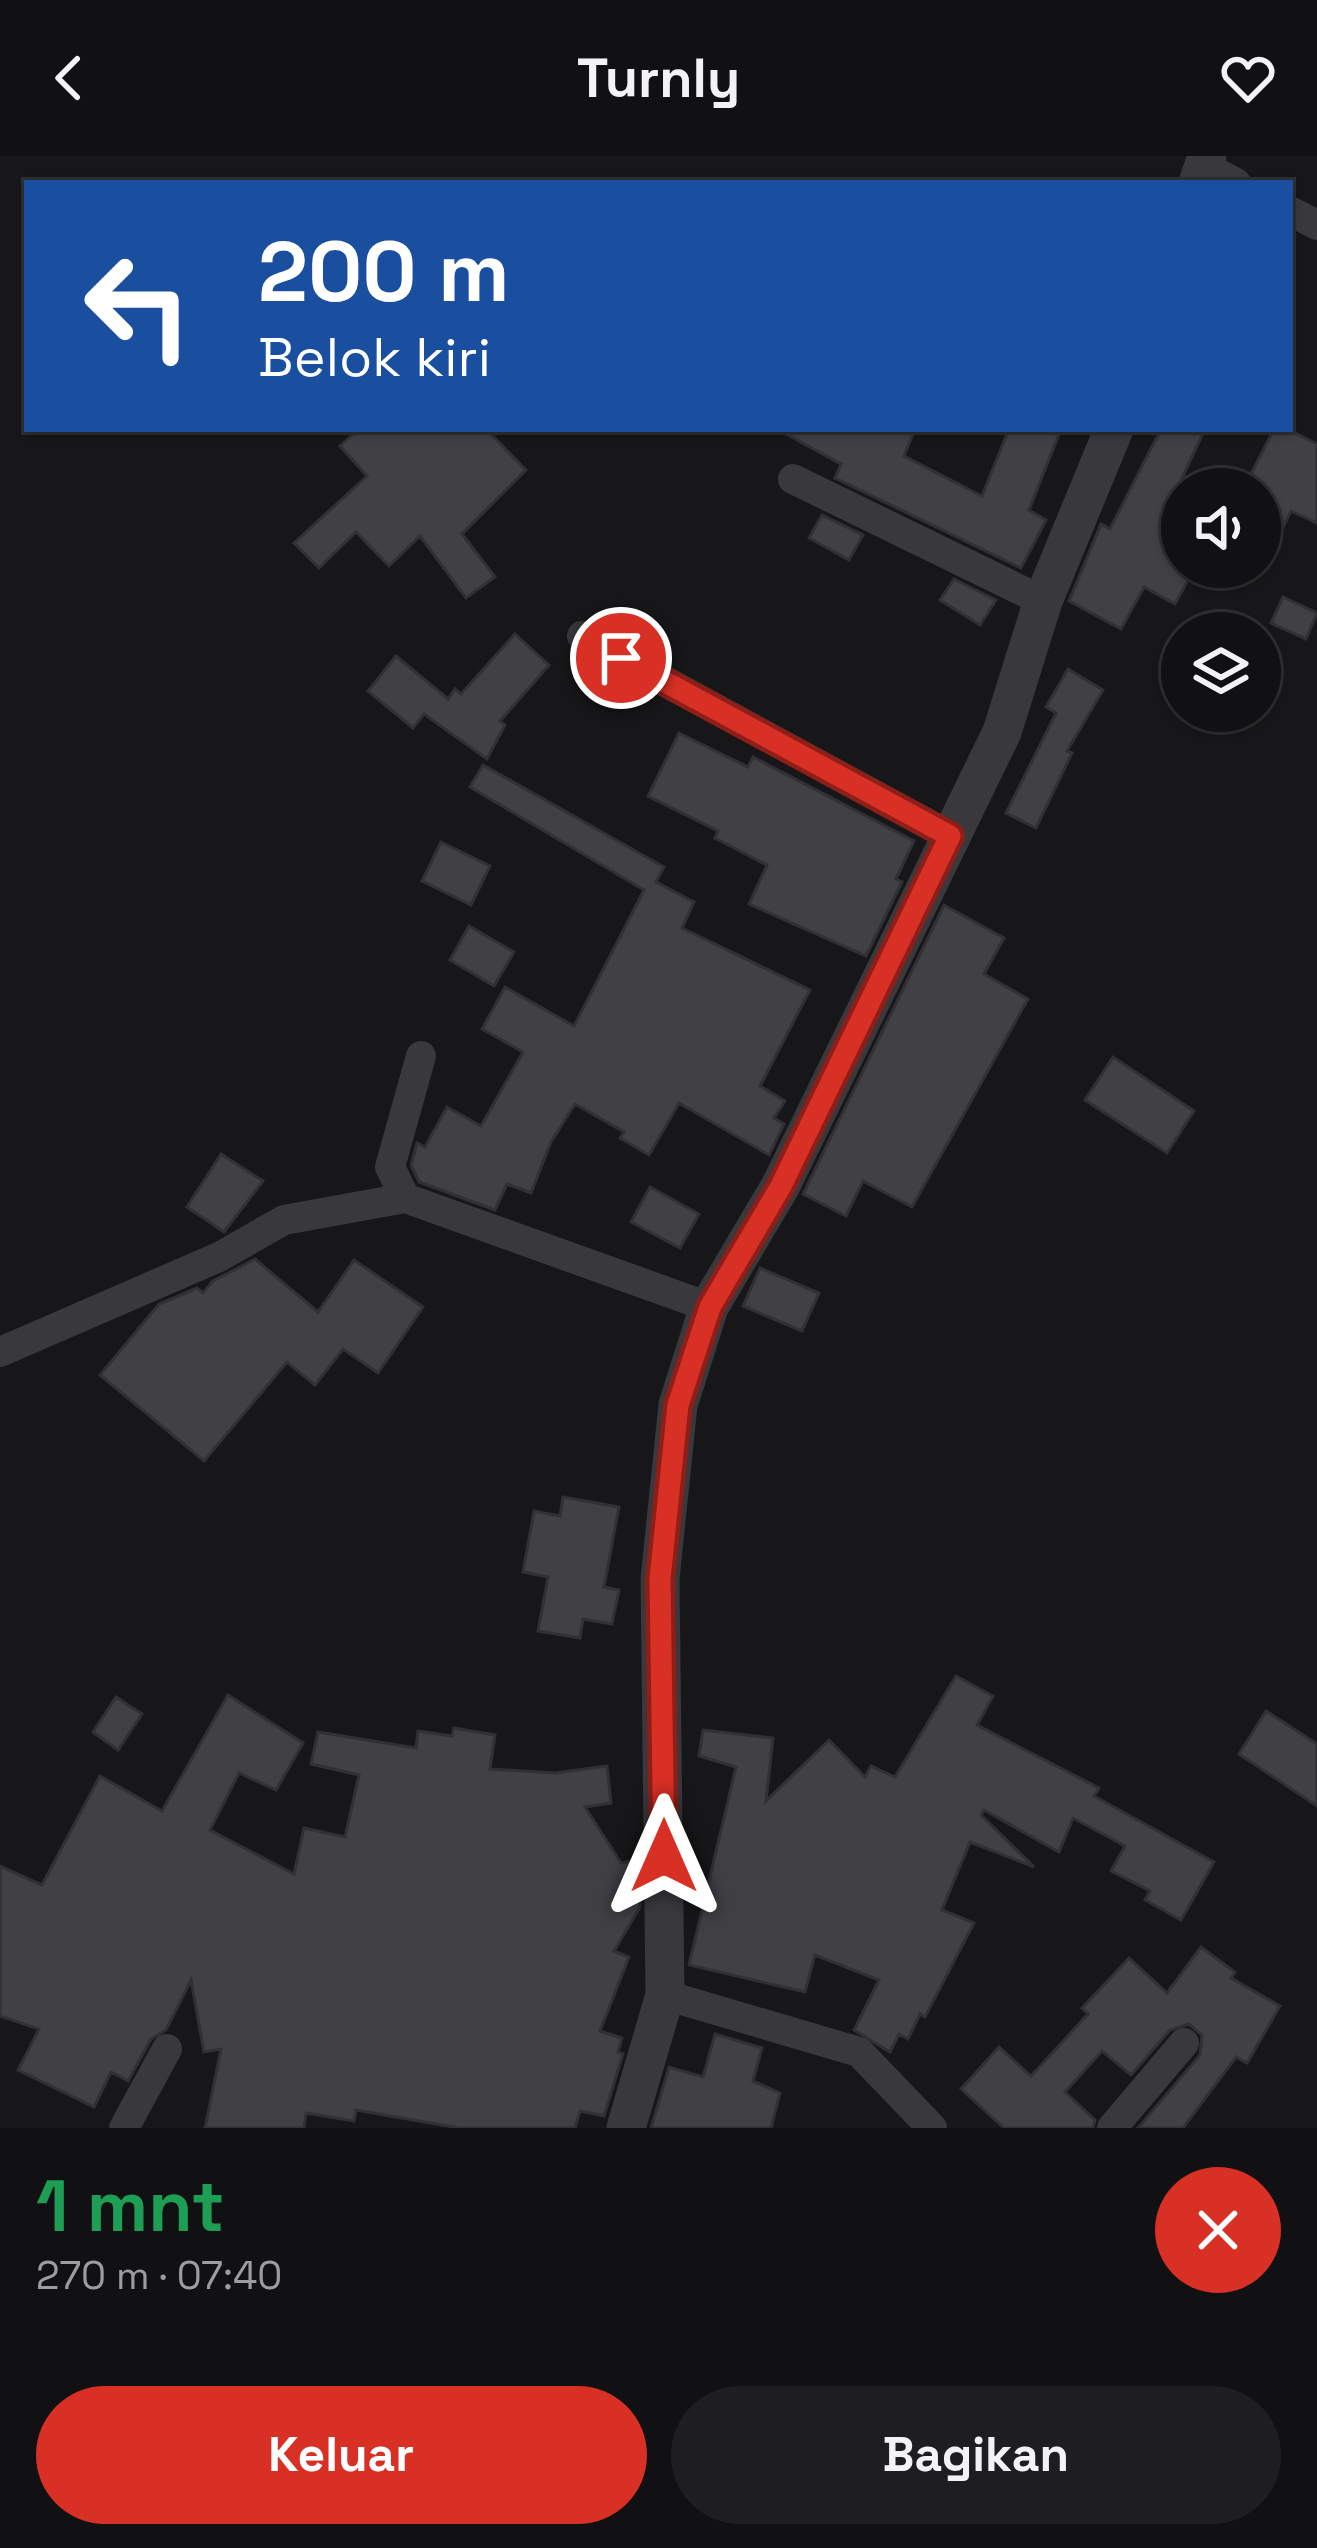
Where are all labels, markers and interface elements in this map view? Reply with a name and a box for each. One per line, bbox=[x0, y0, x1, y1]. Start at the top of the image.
text: Turnly bbox=[577, 44, 740, 113]
icon: back bbox=[36, 45, 102, 111]
icon: heart bbox=[1215, 45, 1281, 111]
text: 200 m bbox=[258, 218, 510, 326]
icon: left bbox=[60, 228, 216, 384]
text: Belok kiri bbox=[258, 323, 491, 392]
map controls bbox=[1161, 468, 1281, 732]
button: sound bbox=[1161, 468, 1281, 588]
pin bbox=[570, 607, 672, 709]
button: layers bbox=[1161, 612, 1281, 732]
icon: arrive bbox=[588, 625, 654, 691]
position arrow bbox=[601, 1793, 727, 1919]
text: 1 mnt bbox=[36, 2160, 225, 2252]
button: close bbox=[1155, 2167, 1281, 2293]
text: 270 m · 07:40 bbox=[36, 2251, 282, 2300]
button: Keluar bbox=[36, 2386, 647, 2524]
button: Bagikan bbox=[671, 2386, 1281, 2524]

